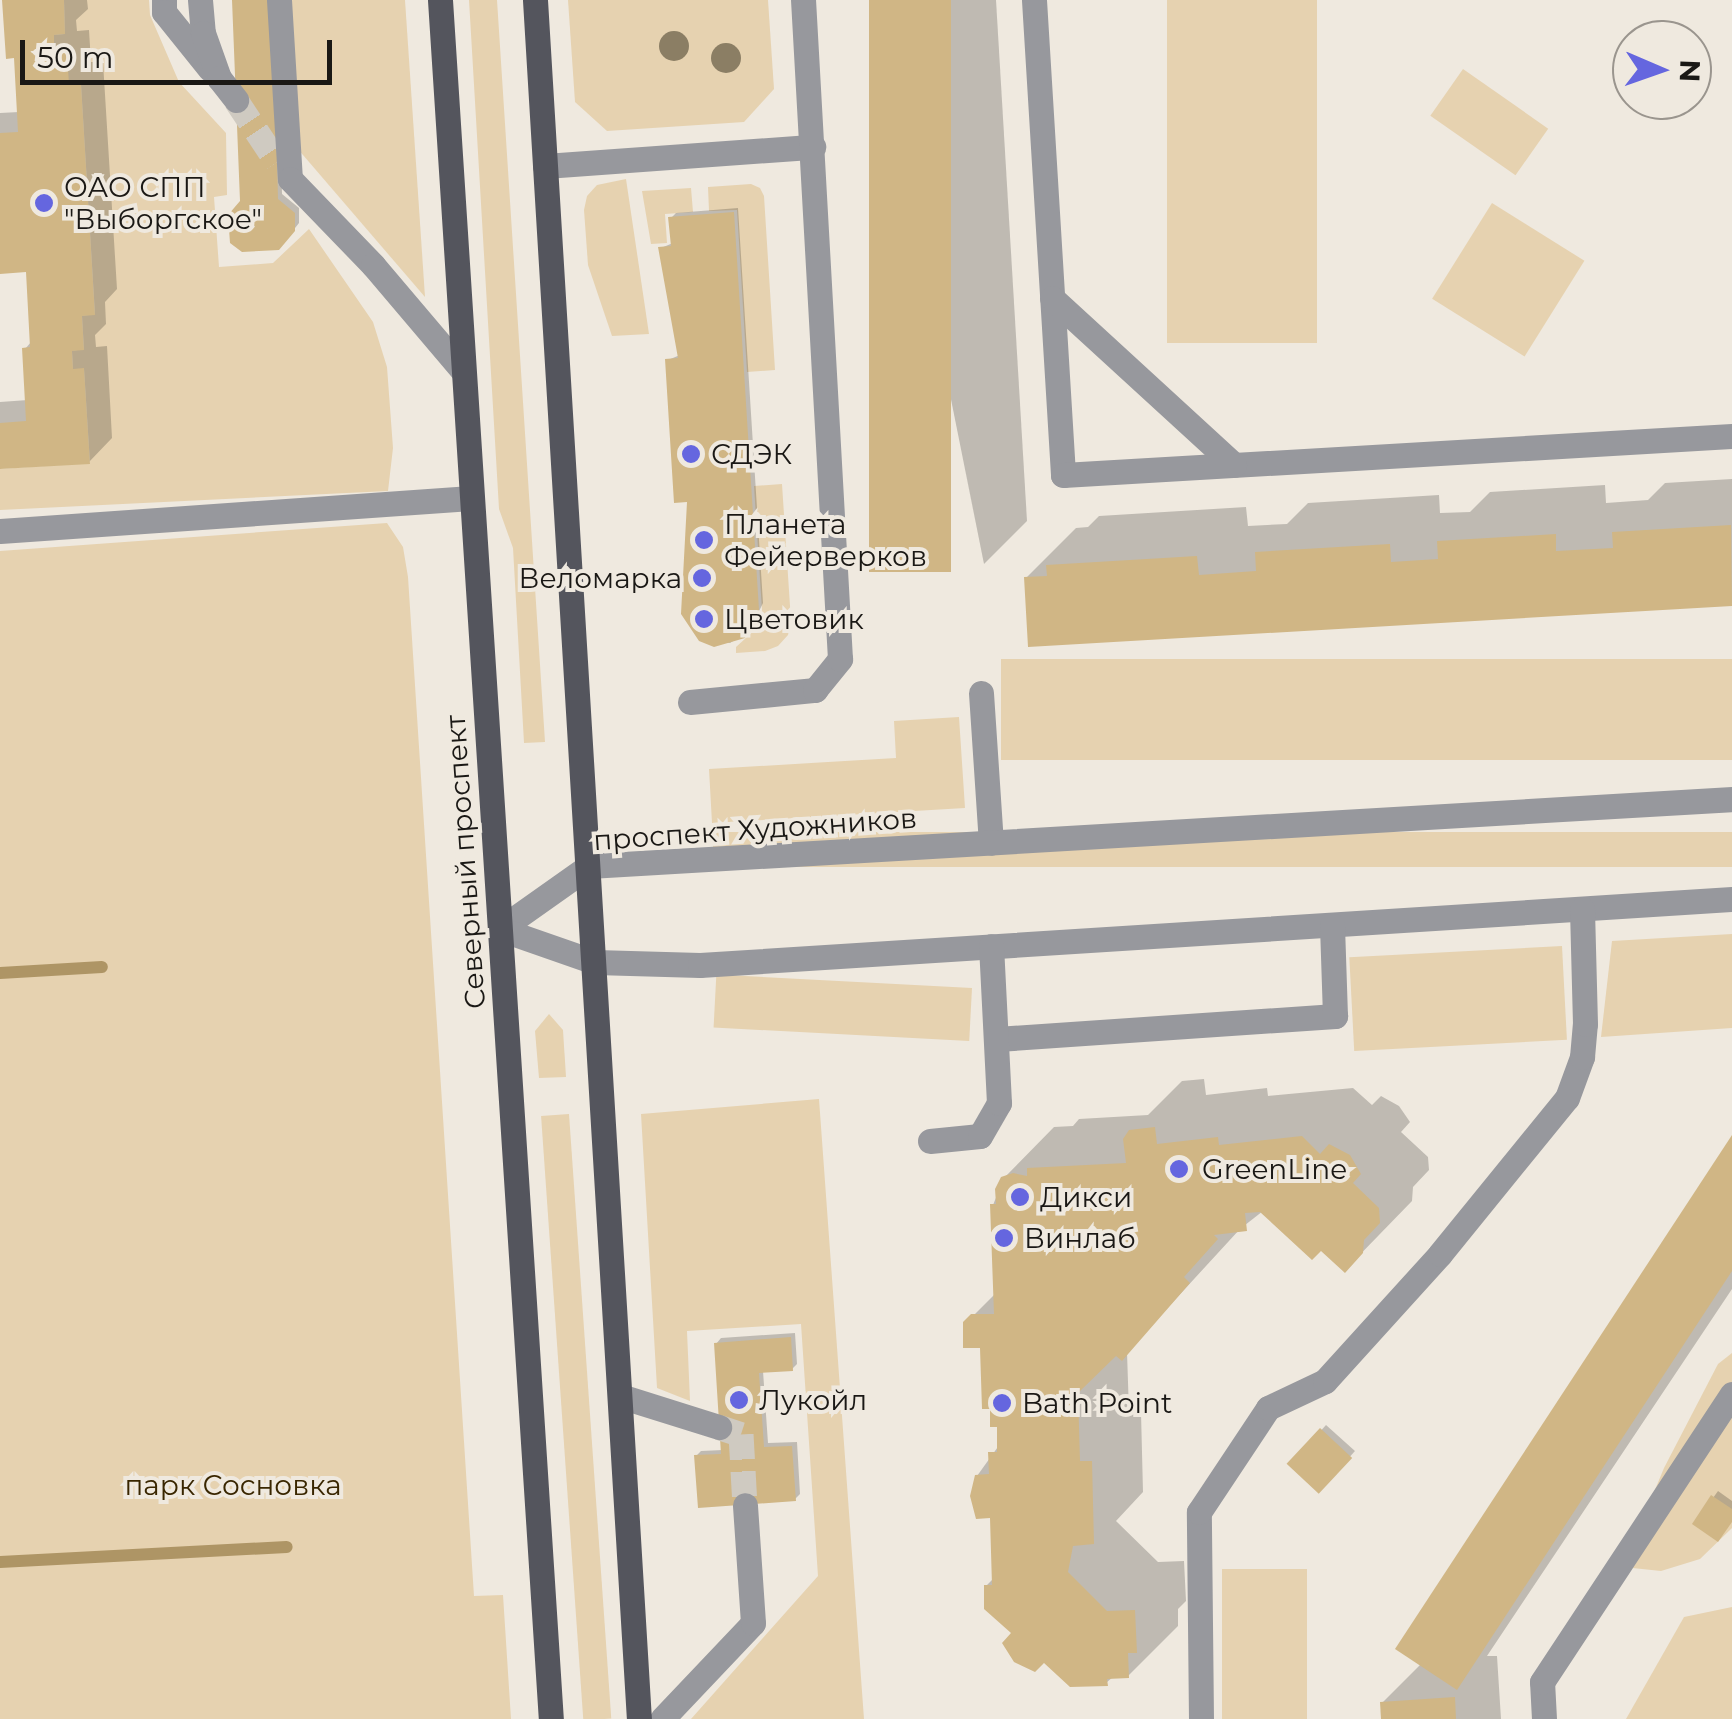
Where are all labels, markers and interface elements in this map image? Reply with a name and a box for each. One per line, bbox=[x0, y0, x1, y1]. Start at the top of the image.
scale bar bbox=[25, 20, 338, 82]
north arrow bbox=[1612, 20, 1712, 120]
text: 50 m bbox=[37, 39, 114, 76]
text: N bbox=[1673, 59, 1707, 83]
place label: ОАО СПП "Выборгское" bbox=[64, 170, 262, 236]
marker: ОАО СПП "Выборгское" bbox=[33, 192, 55, 214]
place label: СДЭК bbox=[711, 437, 792, 471]
marker: СДЭК bbox=[680, 443, 702, 465]
place label: Планета Фейерверков bbox=[724, 507, 927, 573]
marker: Планета Фейерверков bbox=[693, 529, 715, 551]
place label: Веломарка bbox=[519, 561, 682, 595]
marker: Веломарка bbox=[691, 567, 713, 589]
place label: Цветовик bbox=[724, 602, 864, 636]
marker: Цветовик bbox=[693, 608, 715, 630]
street label: Северный проспект bbox=[438, 714, 492, 1010]
street label: проспект Художников bbox=[592, 801, 918, 857]
place label: GreenLine bbox=[1202, 1152, 1347, 1186]
marker: GreenLine bbox=[1166, 1156, 1192, 1182]
place label: Дикси bbox=[1040, 1180, 1132, 1214]
marker: Дикси bbox=[1009, 1186, 1031, 1208]
place label: Винлаб bbox=[1024, 1221, 1136, 1255]
marker: Винлаб bbox=[993, 1227, 1015, 1249]
place label: Лукойл bbox=[759, 1383, 867, 1417]
place label: Bath Point bbox=[1022, 1386, 1172, 1420]
marker: Лукойл bbox=[728, 1389, 750, 1411]
marker: Bath Point bbox=[991, 1392, 1013, 1414]
park label: парк Сосновка bbox=[124, 1468, 342, 1502]

